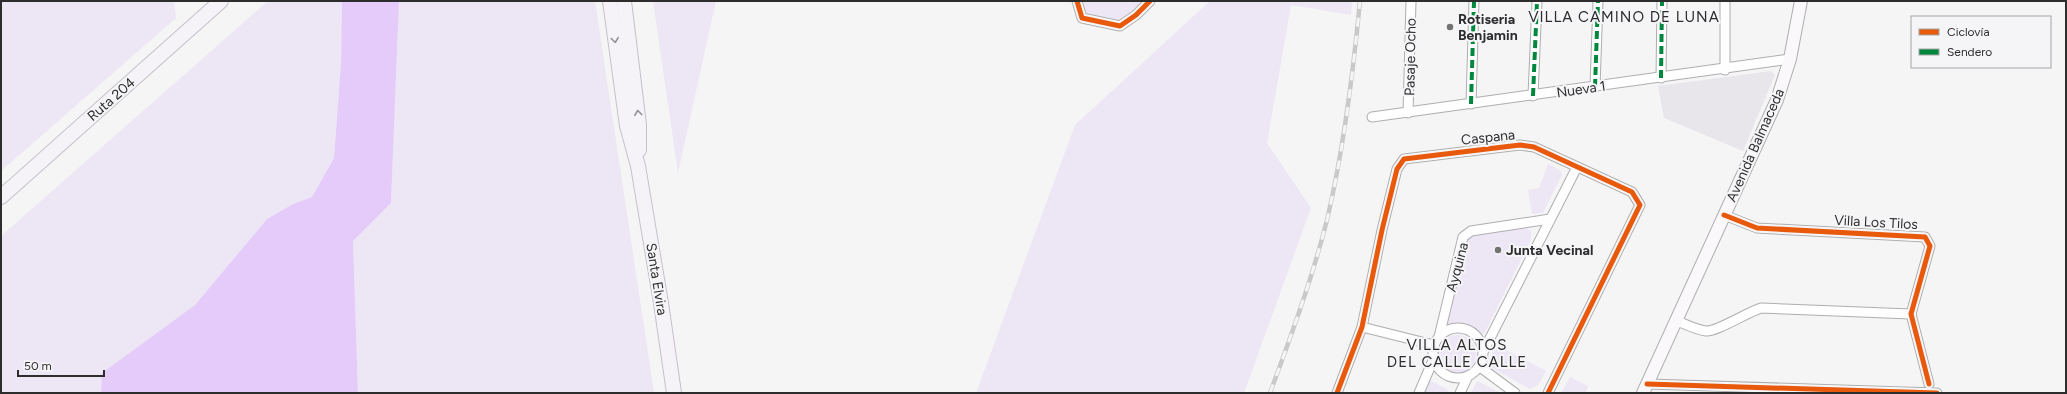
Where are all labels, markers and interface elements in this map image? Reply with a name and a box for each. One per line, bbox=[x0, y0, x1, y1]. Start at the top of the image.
district label: VILLA CAMINO DE LUNA bbox=[1528, 8, 1720, 26]
place label: Rotiseria Benjamin bbox=[1458, 11, 1518, 44]
legend bbox=[1911, 16, 2051, 68]
street label: Pasaje Ocho bbox=[1401, 18, 1420, 96]
marker: Rotiseria Benjamin bbox=[1445, 22, 1455, 32]
text: Ciclovía bbox=[1947, 25, 1990, 39]
one-way arrow bbox=[610, 37, 619, 43]
text: Sendero bbox=[1947, 45, 1992, 59]
street label: Ruta 204 bbox=[84, 74, 139, 125]
street label: Nueva 1 bbox=[1555, 78, 1607, 101]
street label: Avenida Balmaceda bbox=[1723, 86, 1788, 205]
one-way arrow bbox=[633, 110, 642, 116]
street label: Caspana bbox=[1460, 126, 1516, 149]
street label: Villa Los Tilos bbox=[1834, 212, 1918, 233]
street label: Ayquina bbox=[1443, 240, 1472, 294]
street label: Santa Elvira bbox=[642, 242, 671, 317]
place label: Junta Vecinal bbox=[1506, 242, 1593, 259]
marker: Junta Vecinal bbox=[1493, 245, 1503, 255]
district label: VILLA ALTOS DEL CALLE CALLE bbox=[1387, 336, 1527, 371]
scale bar bbox=[18, 352, 104, 378]
text: 50 m bbox=[24, 359, 52, 373]

